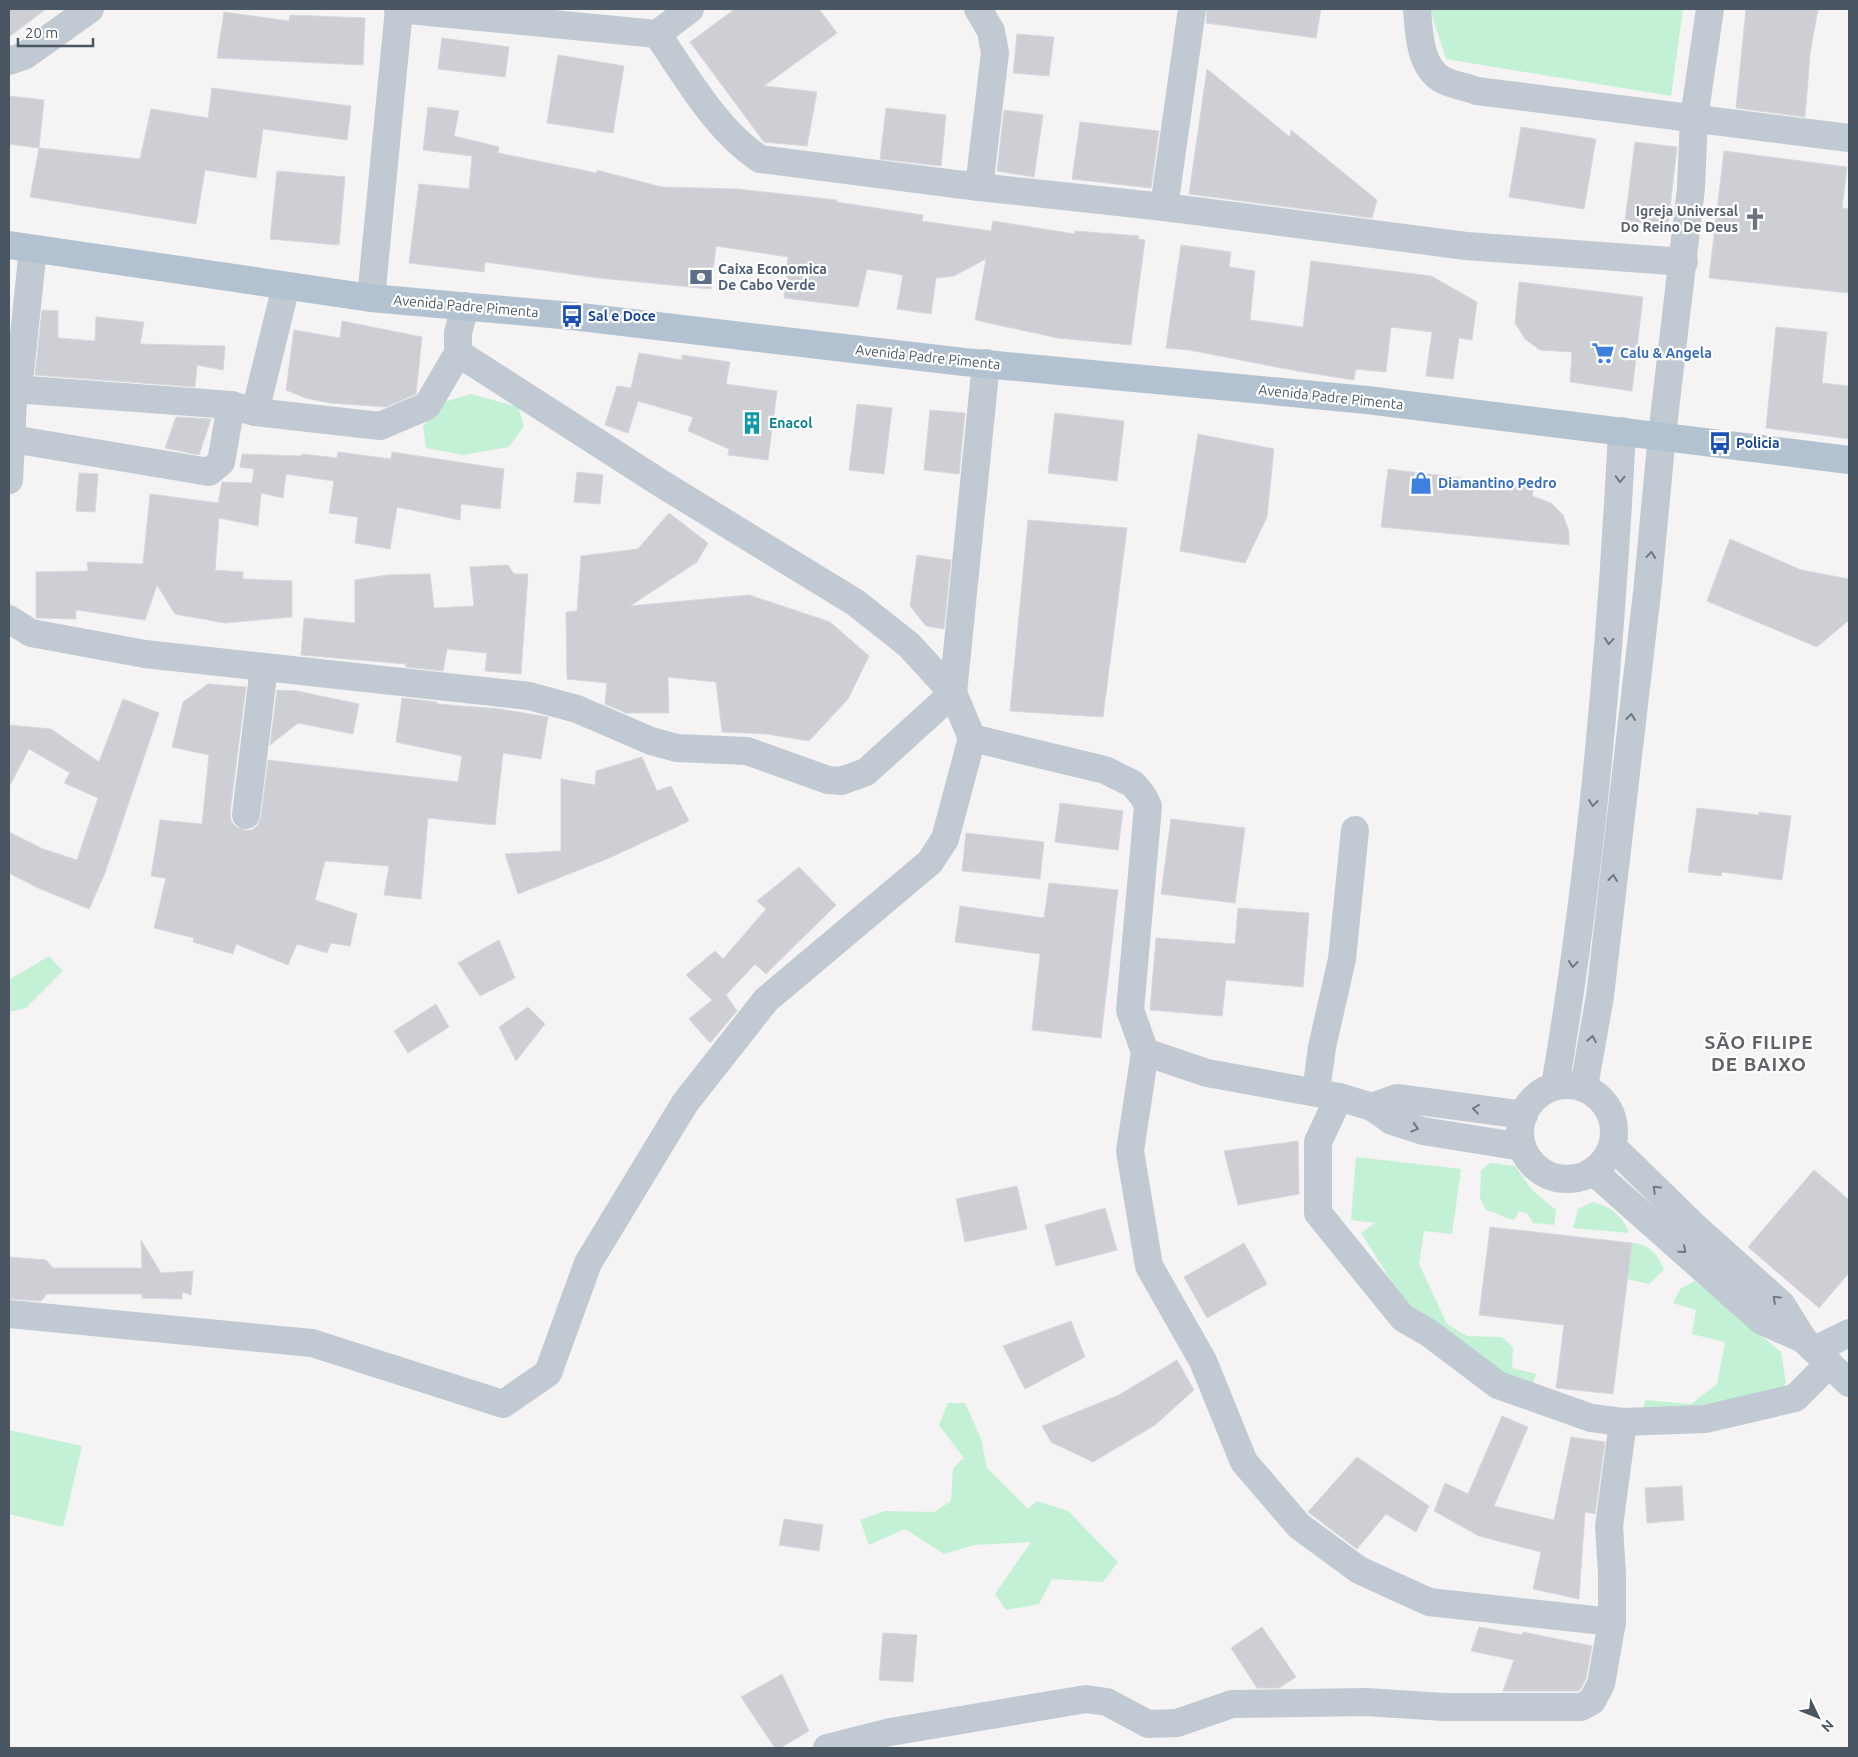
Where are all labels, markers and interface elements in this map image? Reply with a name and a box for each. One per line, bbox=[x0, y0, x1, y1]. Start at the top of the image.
scale bar bbox=[18, 15, 92, 47]
text: 20 m bbox=[25, 24, 58, 41]
place label: Igreja Universal Do Reino De Deus bbox=[1621, 203, 1738, 235]
church icon: Igreja Universal Do Reino De Deus bbox=[1742, 206, 1768, 232]
place label: Caixa Economica De Cabo Verde bbox=[718, 261, 827, 293]
bank icon: Caixa Economica De Cabo Verde bbox=[688, 264, 714, 290]
street label: Avenida Padre Pimenta bbox=[393, 292, 539, 320]
bus stop icon: Sal e Doce bbox=[559, 303, 585, 329]
place label: Sal e Doce bbox=[588, 308, 656, 324]
supermarket icon: Calu & Angela bbox=[1590, 340, 1616, 366]
street label: Avenida Padre Pimenta bbox=[855, 341, 1001, 373]
place label: Calu & Angela bbox=[1620, 345, 1712, 361]
street label: Avenida Padre Pimenta bbox=[1258, 381, 1404, 413]
building icon: Enacol bbox=[739, 410, 765, 436]
place label: Enacol bbox=[769, 415, 812, 431]
bus stop icon: Policia bbox=[1707, 430, 1733, 456]
place label: Policia bbox=[1736, 435, 1780, 451]
shop icon: Diamantino Pedro bbox=[1408, 470, 1434, 496]
place label: Diamantino Pedro bbox=[1438, 475, 1557, 491]
one-way arrow bbox=[1614, 475, 1625, 483]
one-way arrow bbox=[1645, 551, 1656, 559]
one-way arrow bbox=[1604, 638, 1615, 646]
one-way arrow bbox=[1625, 712, 1636, 720]
one-way arrow bbox=[1589, 799, 1599, 807]
one-way arrow bbox=[1607, 874, 1618, 882]
one-way arrow bbox=[1568, 961, 1579, 969]
district label: SÃO FILIPE DE BAIXO bbox=[1704, 1031, 1814, 1075]
one-way arrow bbox=[1587, 1035, 1597, 1044]
one-way arrow bbox=[1471, 1104, 1479, 1115]
one-way arrow bbox=[1411, 1123, 1419, 1133]
one-way arrow bbox=[1653, 1186, 1662, 1195]
one-way arrow bbox=[1677, 1244, 1686, 1253]
one-way arrow bbox=[1772, 1296, 1781, 1305]
north arrow bbox=[1793, 1692, 1843, 1742]
text: N bbox=[1818, 1717, 1837, 1735]

